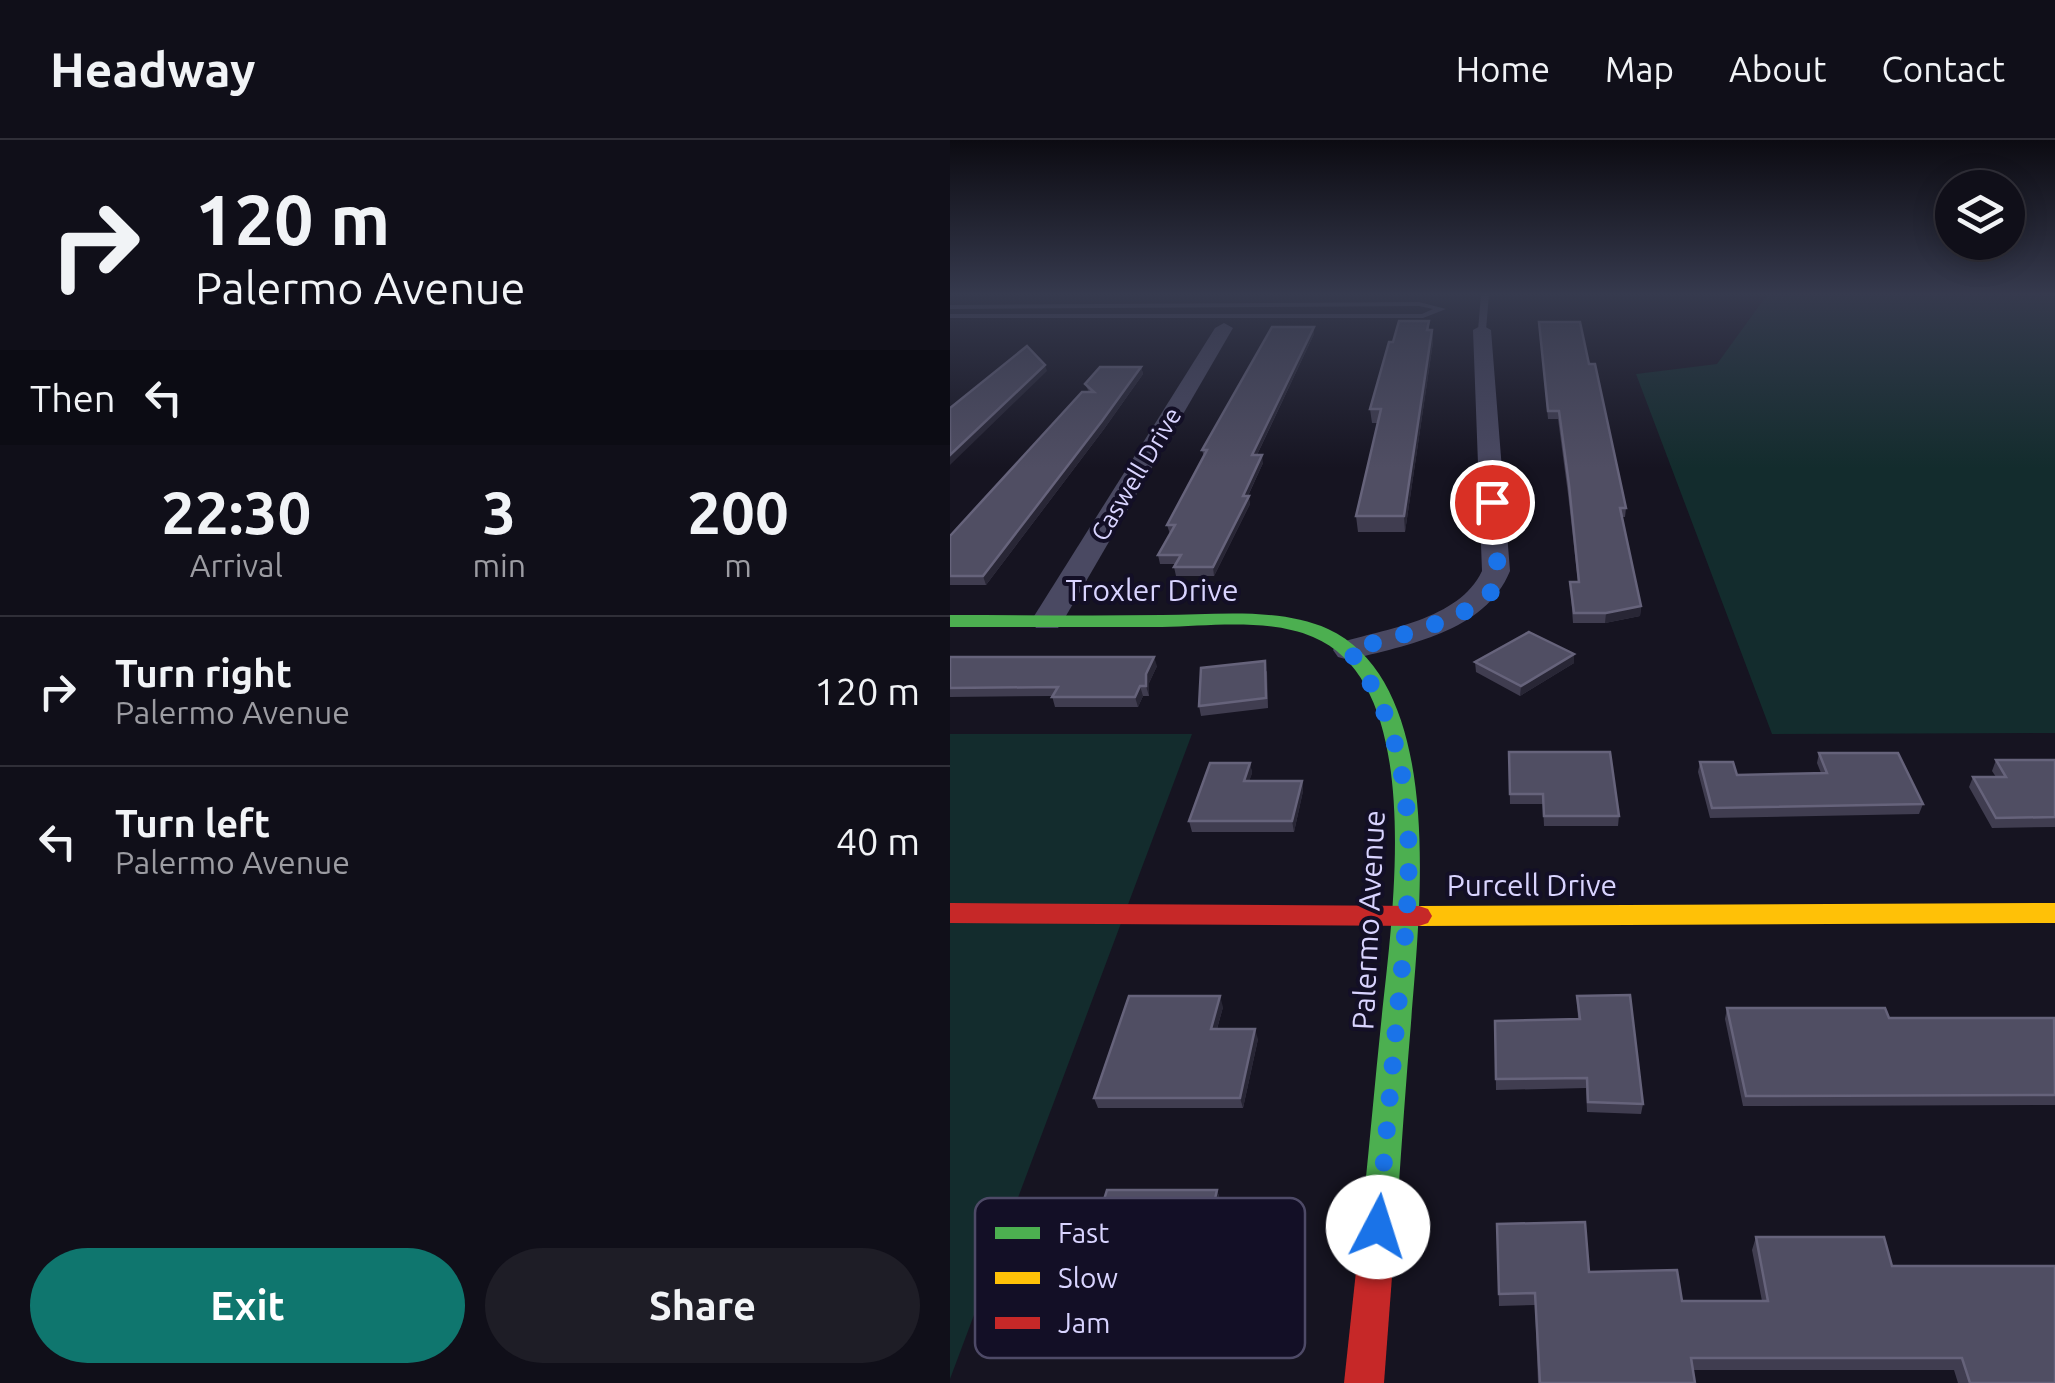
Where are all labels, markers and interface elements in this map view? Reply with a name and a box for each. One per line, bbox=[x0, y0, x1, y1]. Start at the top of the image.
text: Headway bbox=[50, 42, 256, 96]
text: Home bbox=[1456, 49, 1550, 89]
text: Map bbox=[1605, 49, 1674, 89]
text: About bbox=[1729, 49, 1826, 89]
text: Contact bbox=[1881, 49, 2005, 89]
map controls bbox=[1935, 170, 2025, 260]
button: layers bbox=[1935, 170, 2025, 260]
icon: right bbox=[30, 180, 160, 310]
text: 120 m bbox=[195, 180, 390, 258]
text: Palermo Avenue bbox=[195, 262, 525, 313]
icon: left bbox=[136, 370, 191, 425]
text: Then bbox=[30, 377, 116, 419]
street label: Caswell Drive bbox=[1085, 402, 1187, 546]
pin bbox=[1450, 460, 1535, 545]
icon: arrive bbox=[1465, 475, 1520, 530]
text: 22:30 bbox=[161, 478, 311, 545]
text: 3 bbox=[482, 478, 516, 545]
text: 200 bbox=[687, 478, 789, 545]
text: Arrival bbox=[190, 547, 283, 583]
text: min bbox=[472, 547, 526, 583]
text: m bbox=[724, 547, 752, 583]
street label: Troxler Drive bbox=[1066, 573, 1238, 607]
text: Turn right bbox=[115, 652, 292, 694]
icon: right bbox=[30, 664, 85, 719]
text: 120 m bbox=[814, 670, 920, 712]
text: Palermo Avenue bbox=[115, 694, 350, 730]
text: Turn left bbox=[115, 802, 270, 844]
street label: Palermo Avenue bbox=[1345, 809, 1391, 1031]
icon: left bbox=[30, 814, 85, 869]
text: 40 m bbox=[836, 820, 920, 862]
text: Palermo Avenue bbox=[115, 844, 350, 880]
street label: Purcell Drive bbox=[1447, 868, 1617, 902]
position arrow bbox=[1326, 1175, 1430, 1279]
legend bbox=[975, 1198, 1305, 1358]
text: Fast bbox=[1058, 1217, 1109, 1248]
button: Exit bbox=[30, 1248, 465, 1363]
button: Share bbox=[485, 1248, 920, 1363]
text: Slow bbox=[1058, 1262, 1118, 1293]
text: Jam bbox=[1058, 1307, 1110, 1338]

